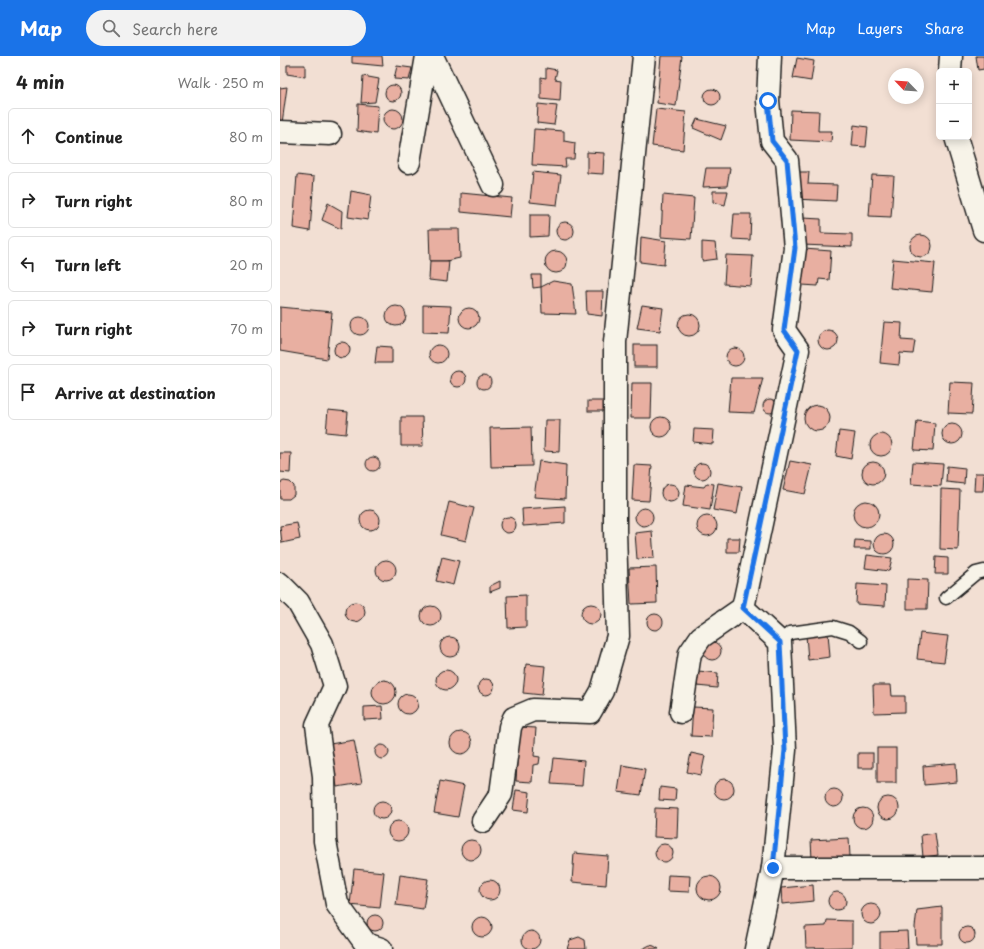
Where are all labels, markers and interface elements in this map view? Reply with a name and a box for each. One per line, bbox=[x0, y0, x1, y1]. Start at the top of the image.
search box bbox=[86, 10, 366, 46]
text: Map bbox=[20, 14, 62, 42]
icon: search bbox=[100, 17, 122, 39]
text: Search here bbox=[132, 17, 218, 40]
text: Map bbox=[806, 18, 836, 39]
text: Layers bbox=[858, 18, 903, 39]
text: Share bbox=[925, 18, 964, 39]
north arrow bbox=[888, 68, 924, 104]
map controls bbox=[936, 68, 972, 140]
button: + bbox=[936, 68, 972, 104]
text: 4 min bbox=[16, 69, 64, 95]
text: Walk · 250 m bbox=[178, 73, 264, 92]
route start bbox=[759, 92, 777, 110]
button: − bbox=[936, 104, 972, 140]
icon: ahead bbox=[17, 125, 39, 147]
text: Continue bbox=[55, 125, 123, 148]
text: 80 m bbox=[229, 127, 263, 146]
icon: right bbox=[17, 189, 39, 211]
text: Turn right bbox=[55, 189, 132, 212]
text: 80 m bbox=[229, 191, 263, 210]
icon: left bbox=[17, 253, 39, 275]
text: Turn left bbox=[55, 253, 121, 276]
text: 20 m bbox=[229, 255, 263, 274]
icon: right bbox=[17, 317, 39, 339]
text: Turn right bbox=[55, 317, 132, 340]
text: 70 m bbox=[230, 319, 263, 338]
icon: arrive bbox=[17, 381, 39, 403]
text: Arrive at destination bbox=[55, 381, 216, 404]
route end bbox=[764, 859, 782, 877]

